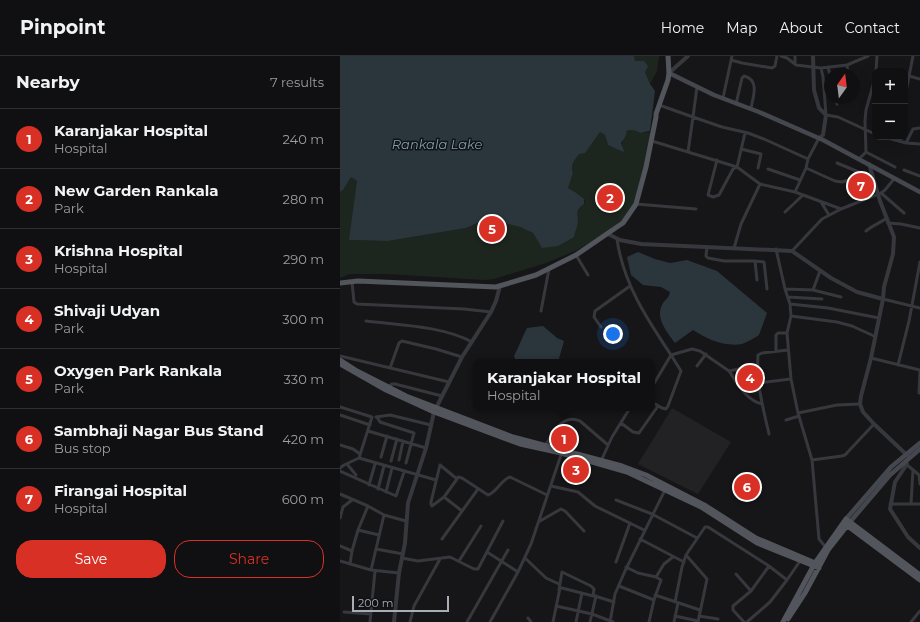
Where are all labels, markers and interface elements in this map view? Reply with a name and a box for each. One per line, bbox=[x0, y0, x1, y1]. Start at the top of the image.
text: Pinpoint bbox=[20, 16, 105, 39]
text: Home bbox=[661, 19, 704, 37]
text: Map bbox=[726, 19, 757, 37]
text: About bbox=[779, 19, 823, 37]
text: Contact bbox=[845, 19, 900, 37]
north arrow bbox=[824, 68, 860, 104]
map controls bbox=[872, 68, 908, 140]
button: + bbox=[872, 68, 908, 104]
text: Nearby bbox=[16, 72, 80, 92]
text: 7 results bbox=[270, 74, 324, 90]
button: − bbox=[872, 104, 908, 140]
text: Karanjakar Hospital bbox=[54, 121, 208, 140]
text: 1 bbox=[26, 131, 32, 147]
text: 240 m bbox=[283, 131, 324, 147]
water label: Rankala Lake bbox=[392, 136, 482, 152]
text: Hospital bbox=[54, 140, 107, 156]
pin: 7 bbox=[848, 171, 874, 201]
text: New Garden Rankala bbox=[54, 181, 219, 200]
pin: 2 bbox=[597, 183, 623, 213]
text: 2 bbox=[25, 191, 33, 207]
text: 280 m bbox=[283, 191, 324, 207]
text: Park bbox=[54, 200, 84, 216]
pin: 5 bbox=[479, 214, 505, 244]
text: Krishna Hospital bbox=[54, 241, 183, 260]
text: 3 bbox=[25, 251, 33, 267]
text: 290 m bbox=[283, 251, 324, 267]
text: Hospital bbox=[54, 260, 107, 276]
text: Shivaji Udyan bbox=[54, 301, 160, 320]
text: 4 bbox=[25, 311, 33, 327]
text: 300 m bbox=[282, 311, 324, 327]
text: Park bbox=[54, 320, 84, 336]
your location bbox=[603, 324, 623, 344]
popup bbox=[473, 359, 655, 411]
text: Oxygen Park Rankala bbox=[54, 361, 222, 380]
pin: 4 bbox=[737, 363, 763, 393]
text: Karanjakar Hospital bbox=[487, 368, 641, 387]
text: 5 bbox=[25, 371, 33, 387]
text: 330 m bbox=[284, 371, 324, 387]
text: Park bbox=[54, 380, 84, 396]
text: Hospital bbox=[487, 387, 540, 403]
text: Sambhaji Nagar Bus Stand bbox=[54, 421, 264, 440]
pin: 1 bbox=[551, 424, 577, 454]
text: 6 bbox=[25, 431, 33, 447]
text: 420 m bbox=[282, 431, 324, 447]
text: Bus stop bbox=[54, 440, 111, 456]
pin: 3 bbox=[563, 455, 589, 485]
pin: 6 bbox=[734, 472, 760, 502]
text: Firangai Hospital bbox=[54, 481, 187, 500]
text: 7 bbox=[25, 491, 33, 507]
text: 600 m bbox=[282, 491, 324, 507]
text: Hospital bbox=[54, 500, 107, 516]
button: Save bbox=[16, 540, 166, 578]
button: Share bbox=[174, 540, 324, 578]
scale bar bbox=[352, 594, 449, 613]
text: 200 m bbox=[358, 596, 393, 610]

